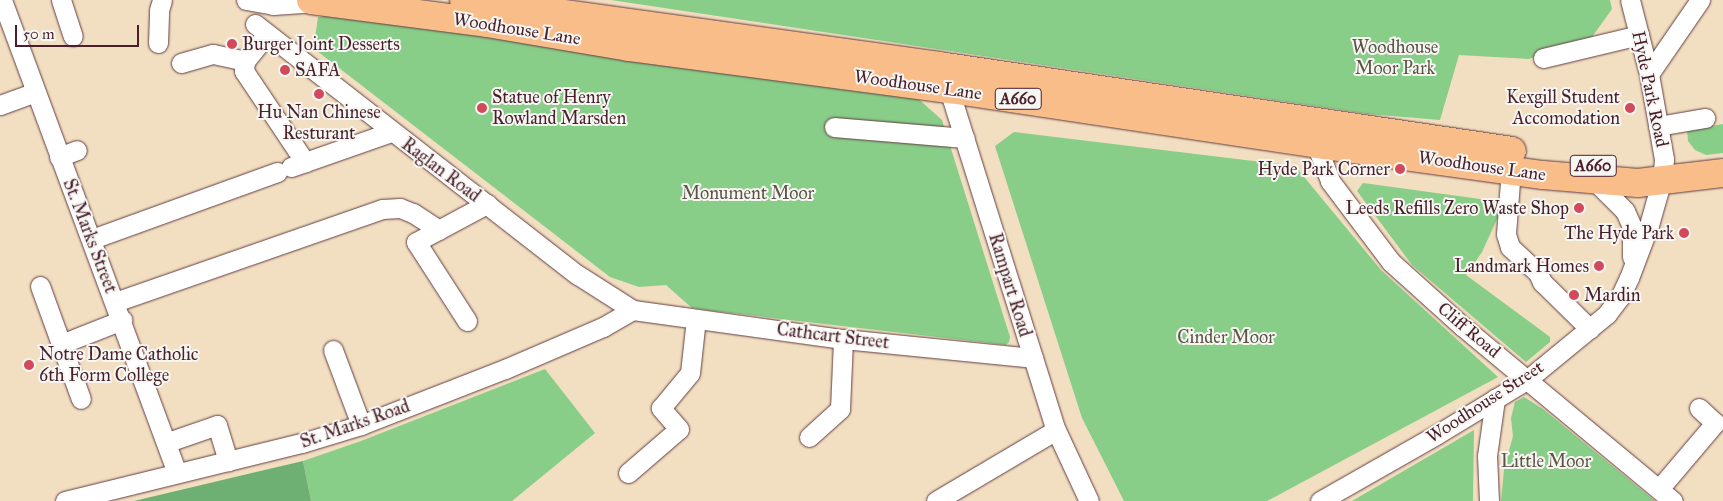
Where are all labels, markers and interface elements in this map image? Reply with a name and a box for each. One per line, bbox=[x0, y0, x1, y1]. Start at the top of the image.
street label: Woodhouse Lane bbox=[452, 8, 582, 50]
scale bar bbox=[18, 15, 141, 47]
text: 50 m bbox=[23, 25, 55, 43]
street label: Hyde Park Road bbox=[1627, 29, 1673, 149]
place label: Burger Joint Desserts bbox=[242, 33, 400, 55]
park label: Woodhouse Moor Park bbox=[1352, 37, 1438, 80]
marker: Burger Joint Desserts bbox=[226, 38, 238, 50]
place label: SAFA bbox=[295, 59, 340, 81]
marker: SAFA bbox=[279, 64, 291, 76]
street label: Woodhouse Lane bbox=[853, 65, 983, 105]
road number: A660 bbox=[994, 86, 1042, 112]
place label: Statue of Henry Rowland Marsden bbox=[492, 87, 626, 130]
place label: Kexgill Student Accomodation bbox=[1506, 87, 1620, 130]
marker: Hu Nan Chinese Resturant bbox=[313, 88, 325, 100]
place label: Hu Nan Chinese Resturant bbox=[257, 102, 381, 144]
marker: Statue of Henry Rowland Marsden bbox=[476, 102, 488, 114]
marker: Kexgill Student Accomodation bbox=[1624, 102, 1636, 114]
street label: Raglan Road bbox=[397, 133, 485, 207]
street label: Woodhouse Lane bbox=[1417, 146, 1547, 186]
road number: A660 bbox=[1569, 153, 1617, 180]
place label: Hyde Park Corner bbox=[1258, 158, 1390, 180]
marker: Hyde Park Corner bbox=[1394, 163, 1406, 175]
street label: St. Marks Street bbox=[58, 176, 122, 296]
park label: Monument Moor bbox=[682, 182, 814, 204]
place label: Leeds Refills Zero Waste Shop bbox=[1345, 197, 1569, 219]
marker: Leeds Refills Zero Waste Shop bbox=[1573, 202, 1585, 214]
place label: The Hyde Park bbox=[1564, 222, 1674, 244]
marker: The Hyde Park bbox=[1678, 227, 1690, 239]
street label: Rampart Road bbox=[984, 231, 1036, 339]
place label: Landmark Homes bbox=[1454, 255, 1589, 277]
marker: Landmark Homes bbox=[1593, 260, 1605, 272]
place label: Mardin bbox=[1584, 284, 1641, 306]
marker: Mardin bbox=[1568, 289, 1580, 301]
street label: Cliff Road bbox=[1433, 298, 1505, 362]
street label: Cathcart Street bbox=[776, 318, 890, 354]
park label: Cinder Moor bbox=[1177, 326, 1275, 348]
place label: Notre Dame Catholic 6th Form College bbox=[39, 344, 198, 386]
street label: Woodhouse Street bbox=[1422, 356, 1548, 448]
marker: Notre Dame Catholic 6th Form College bbox=[23, 359, 35, 371]
street label: St. Marks Road bbox=[297, 395, 413, 453]
park label: Little Moor bbox=[1501, 450, 1591, 472]

